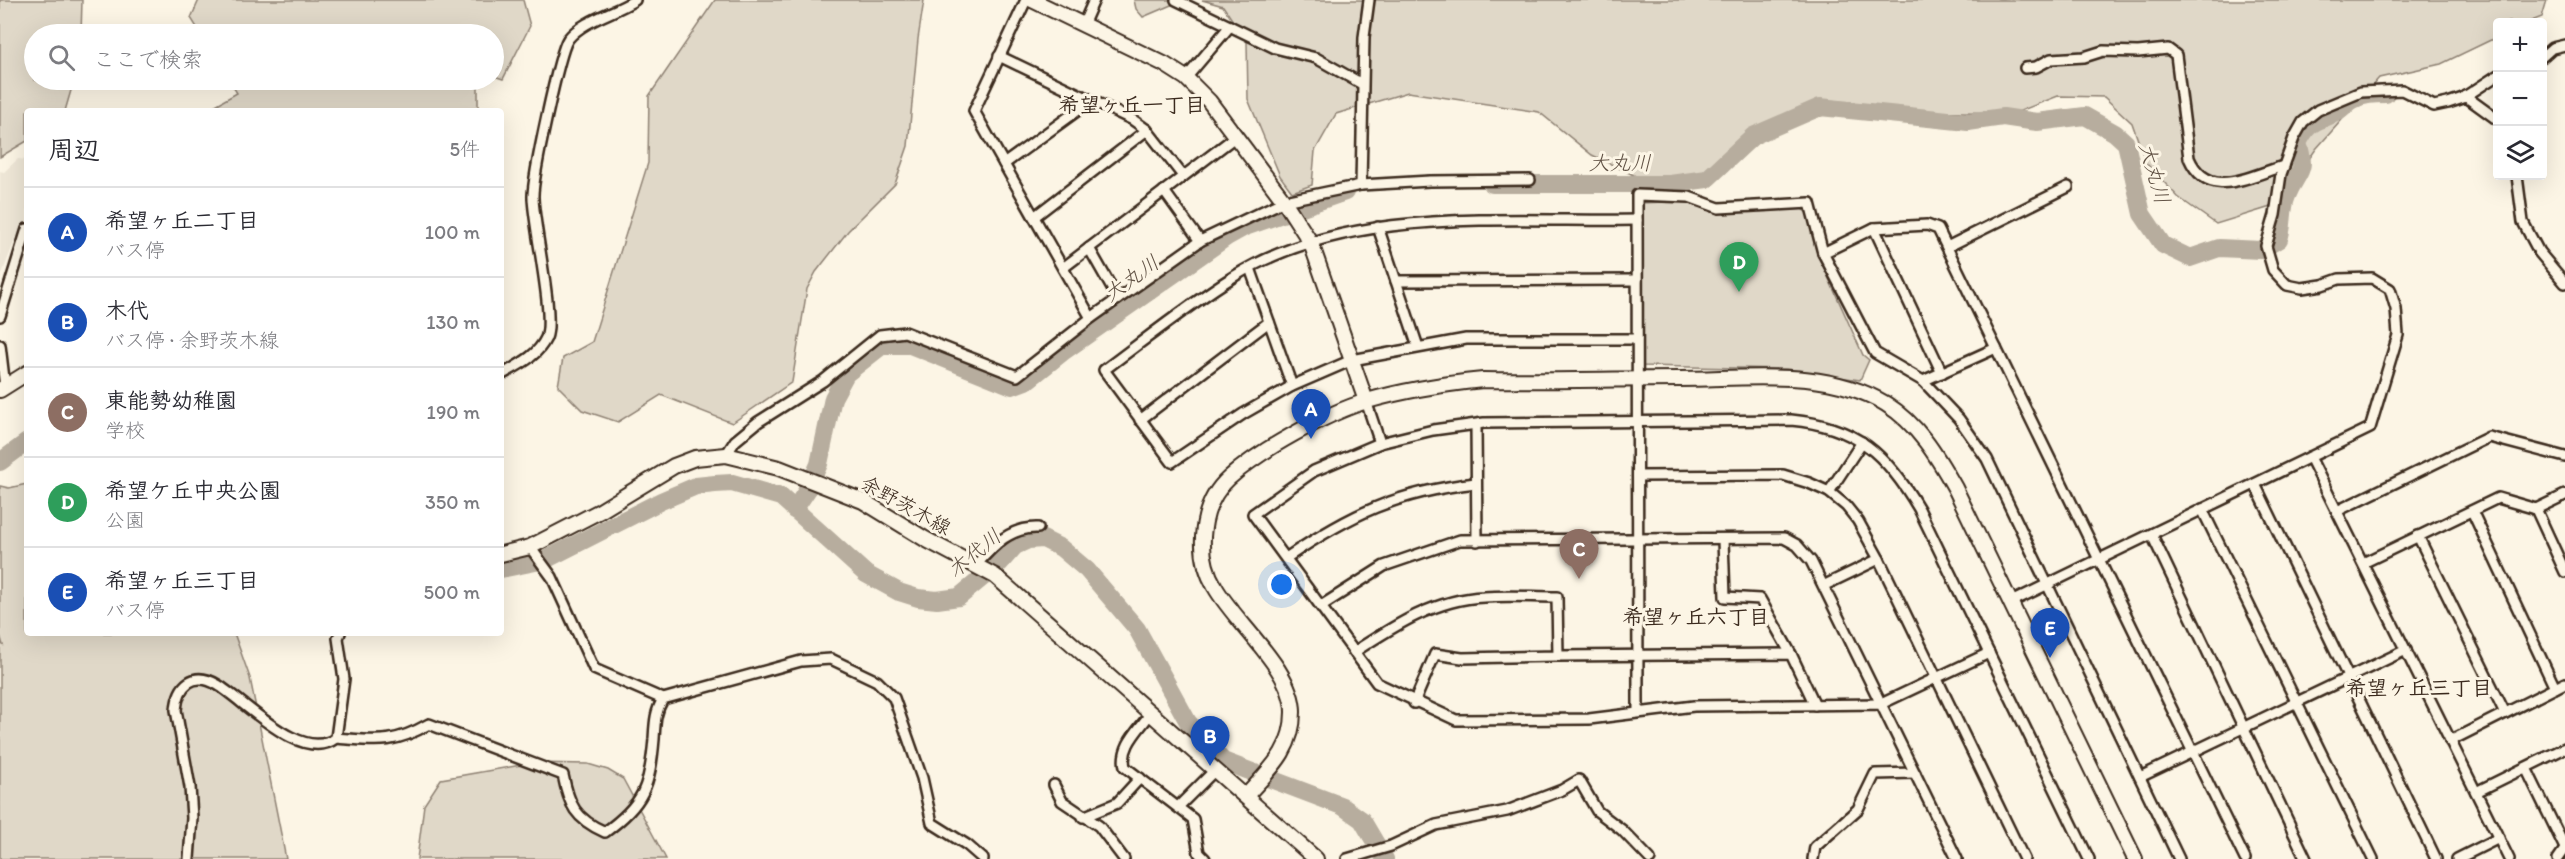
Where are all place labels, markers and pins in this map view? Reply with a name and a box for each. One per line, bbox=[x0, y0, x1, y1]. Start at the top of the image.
pin: D bbox=[1720, 242, 1758, 292]
pin: A bbox=[1292, 390, 1330, 439]
pin: C bbox=[1560, 530, 1598, 579]
pin: E bbox=[2030, 608, 2070, 658]
pin: B bbox=[1190, 716, 1230, 766]

